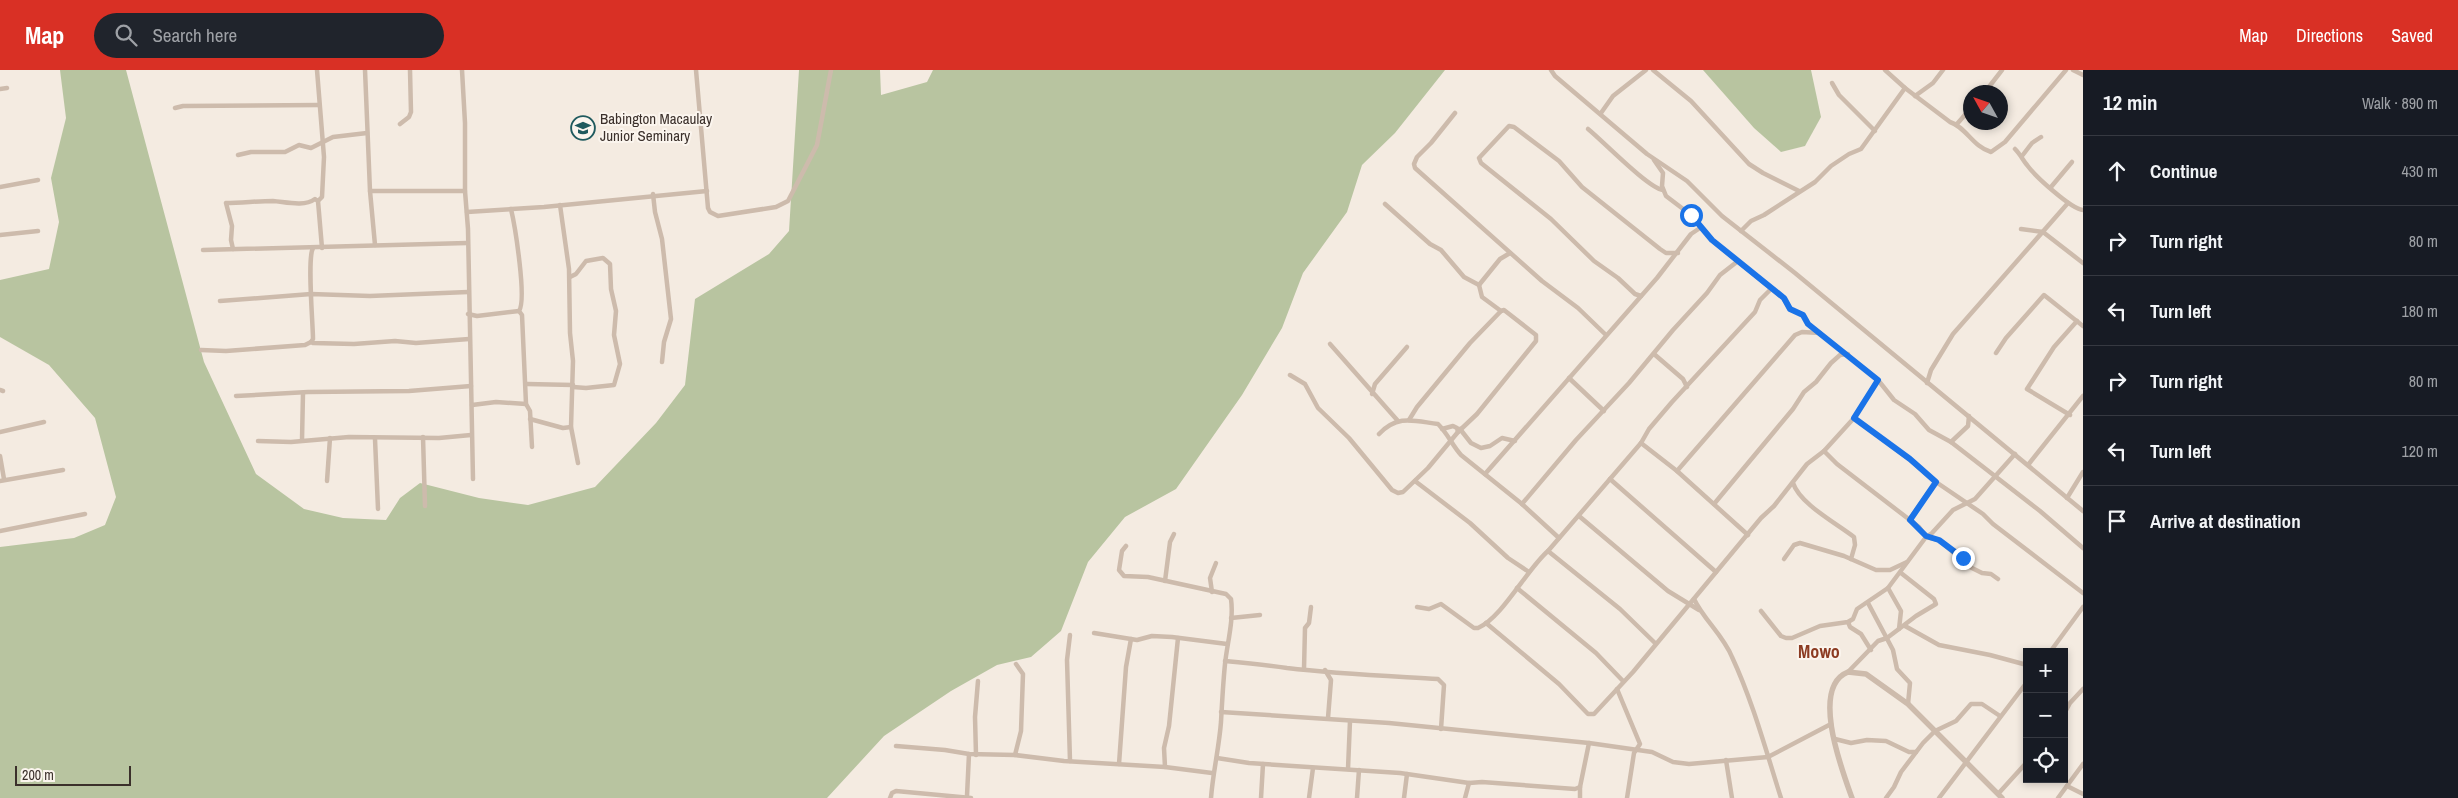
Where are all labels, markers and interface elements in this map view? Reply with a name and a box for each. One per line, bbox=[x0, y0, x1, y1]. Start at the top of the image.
search box bbox=[94, 13, 444, 58]
text: Map bbox=[25, 19, 64, 51]
icon: search bbox=[112, 21, 140, 49]
text: Search here bbox=[152, 22, 237, 48]
text: Map bbox=[2239, 23, 2268, 48]
text: Directions bbox=[2296, 23, 2363, 48]
text: Saved bbox=[2391, 23, 2433, 48]
north arrow bbox=[1963, 85, 2008, 130]
text: 12 min bbox=[2103, 88, 2158, 117]
text: Walk · 890 m bbox=[2362, 92, 2438, 114]
place label: Babington Macaulay Junior Seminary bbox=[600, 108, 713, 146]
school or university icon: Babington Macaulay Junior Seminary bbox=[570, 115, 596, 141]
icon: ahead bbox=[2103, 157, 2131, 185]
text: Continue bbox=[2150, 158, 2218, 184]
text: 430 m bbox=[2402, 160, 2438, 182]
route start bbox=[1680, 204, 1703, 227]
icon: right bbox=[2103, 227, 2131, 255]
text: Turn right bbox=[2150, 228, 2222, 254]
text: 80 m bbox=[2409, 230, 2438, 252]
icon: left bbox=[2103, 297, 2131, 325]
text: Turn left bbox=[2150, 298, 2211, 324]
text: 180 m bbox=[2402, 300, 2438, 322]
icon: right bbox=[2103, 367, 2131, 395]
text: Turn right bbox=[2150, 368, 2222, 394]
text: 80 m bbox=[2409, 370, 2438, 392]
icon: left bbox=[2103, 437, 2131, 465]
text: Turn left bbox=[2150, 438, 2211, 464]
text: 120 m bbox=[2402, 440, 2438, 462]
icon: arrive bbox=[2103, 507, 2131, 535]
text: Arrive at destination bbox=[2150, 508, 2301, 534]
route end bbox=[1952, 547, 1975, 570]
district label: Mowo bbox=[1798, 639, 1840, 664]
map controls bbox=[2023, 648, 2068, 783]
button: + bbox=[2023, 648, 2068, 693]
button: − bbox=[2023, 693, 2068, 738]
button: locate bbox=[2023, 738, 2068, 783]
scale bar bbox=[15, 763, 131, 786]
text: 200 m bbox=[22, 766, 54, 784]

